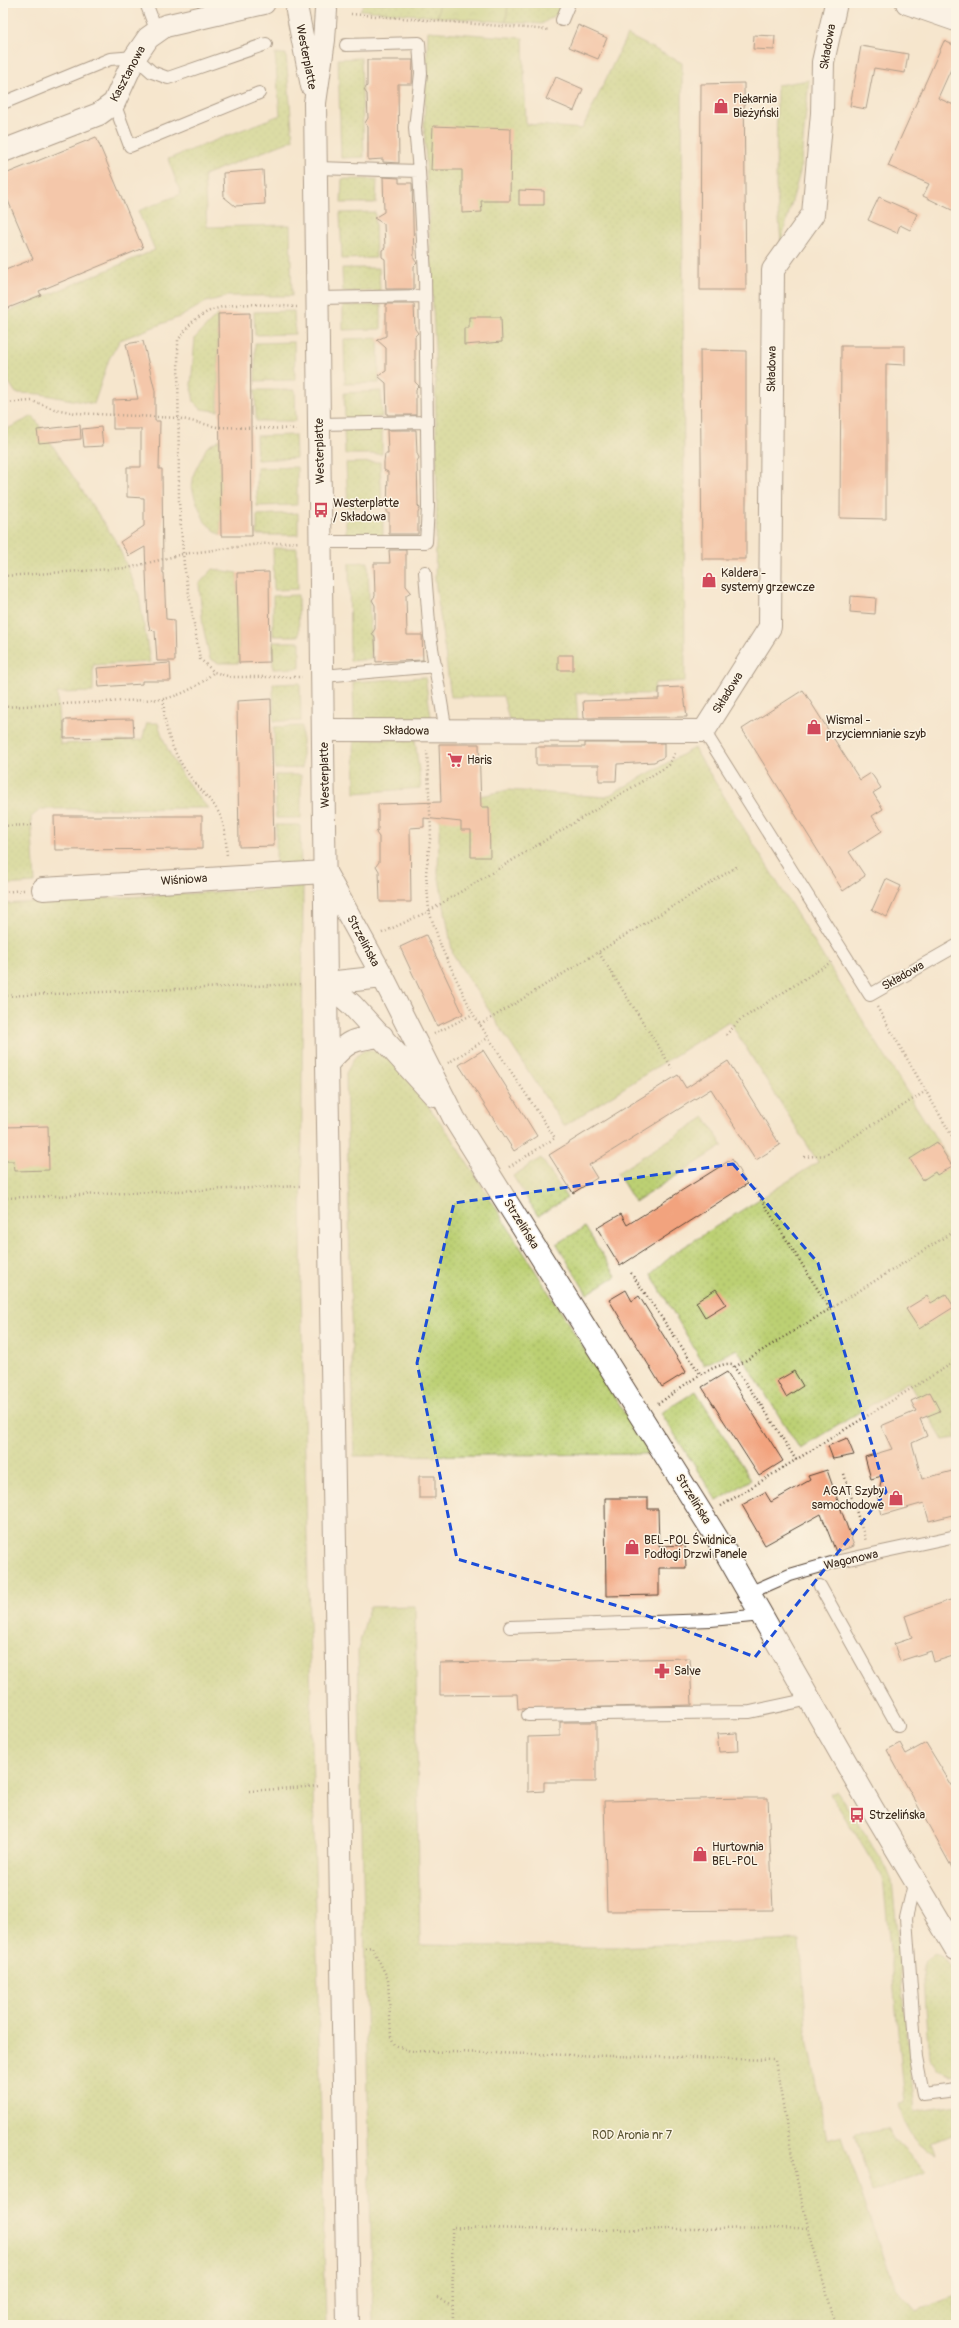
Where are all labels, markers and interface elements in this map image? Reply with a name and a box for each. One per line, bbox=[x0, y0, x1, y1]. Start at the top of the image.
street label: Westerplatte bbox=[292, 23, 320, 91]
street label: Składowa bbox=[817, 23, 839, 71]
street label: Kasztanowa bbox=[107, 43, 149, 105]
place label: Piekarnia Bieżyński bbox=[733, 92, 779, 121]
shop icon: Piekarnia Bieżyński bbox=[712, 97, 730, 115]
street label: Składowa bbox=[764, 345, 780, 392]
street label: Westerplatte bbox=[312, 418, 328, 484]
place label: Westerplatte / Składowa bbox=[333, 496, 399, 525]
bus stop icon: Westerplatte / Składowa bbox=[312, 501, 330, 519]
place label: Kaldera - systemy grzewcze bbox=[721, 566, 815, 595]
shop icon: Kaldera - systemy grzewcze bbox=[700, 571, 718, 589]
street label: Składowa bbox=[709, 669, 747, 717]
place label: Wismal - przyciemnianie szyb bbox=[826, 713, 926, 742]
shop icon: Wismal - przyciemnianie szyb bbox=[805, 718, 823, 736]
street label: Składowa bbox=[383, 723, 430, 739]
street label: Westerplatte bbox=[317, 742, 333, 808]
supermarket icon: Haris bbox=[446, 751, 464, 769]
place label: Haris bbox=[467, 753, 493, 768]
street label: Wiśniowa bbox=[160, 871, 208, 889]
street label: Strzelińska bbox=[343, 913, 383, 970]
street label: Składowa bbox=[879, 958, 927, 994]
street label: Strzelińska bbox=[500, 1196, 542, 1252]
street label: Strzelińska bbox=[672, 1471, 714, 1527]
place label: AGAT Szyby samochodowe bbox=[812, 1484, 884, 1513]
shop icon: AGAT Szyby samochodowe bbox=[887, 1489, 905, 1507]
place label: BEL-POL Świdnica Podłogi Drzwi Panele bbox=[644, 1532, 747, 1562]
shop icon: BEL-POL Świdnica Podłogi Drzwi Panele bbox=[623, 1538, 641, 1556]
street label: Wagonowa bbox=[822, 1546, 880, 1574]
pharmacy icon: Salve bbox=[653, 1662, 671, 1680]
place label: Salve bbox=[674, 1664, 701, 1679]
bus stop icon: Strzelińska bbox=[848, 1806, 866, 1824]
place label: Strzelińska bbox=[869, 1808, 926, 1823]
place label: Hurtownia BEL-POL bbox=[712, 1840, 764, 1869]
shop icon: Hurtownia BEL-POL bbox=[691, 1845, 709, 1863]
park label: ROD Aronia nr 7 bbox=[592, 2128, 673, 2143]

